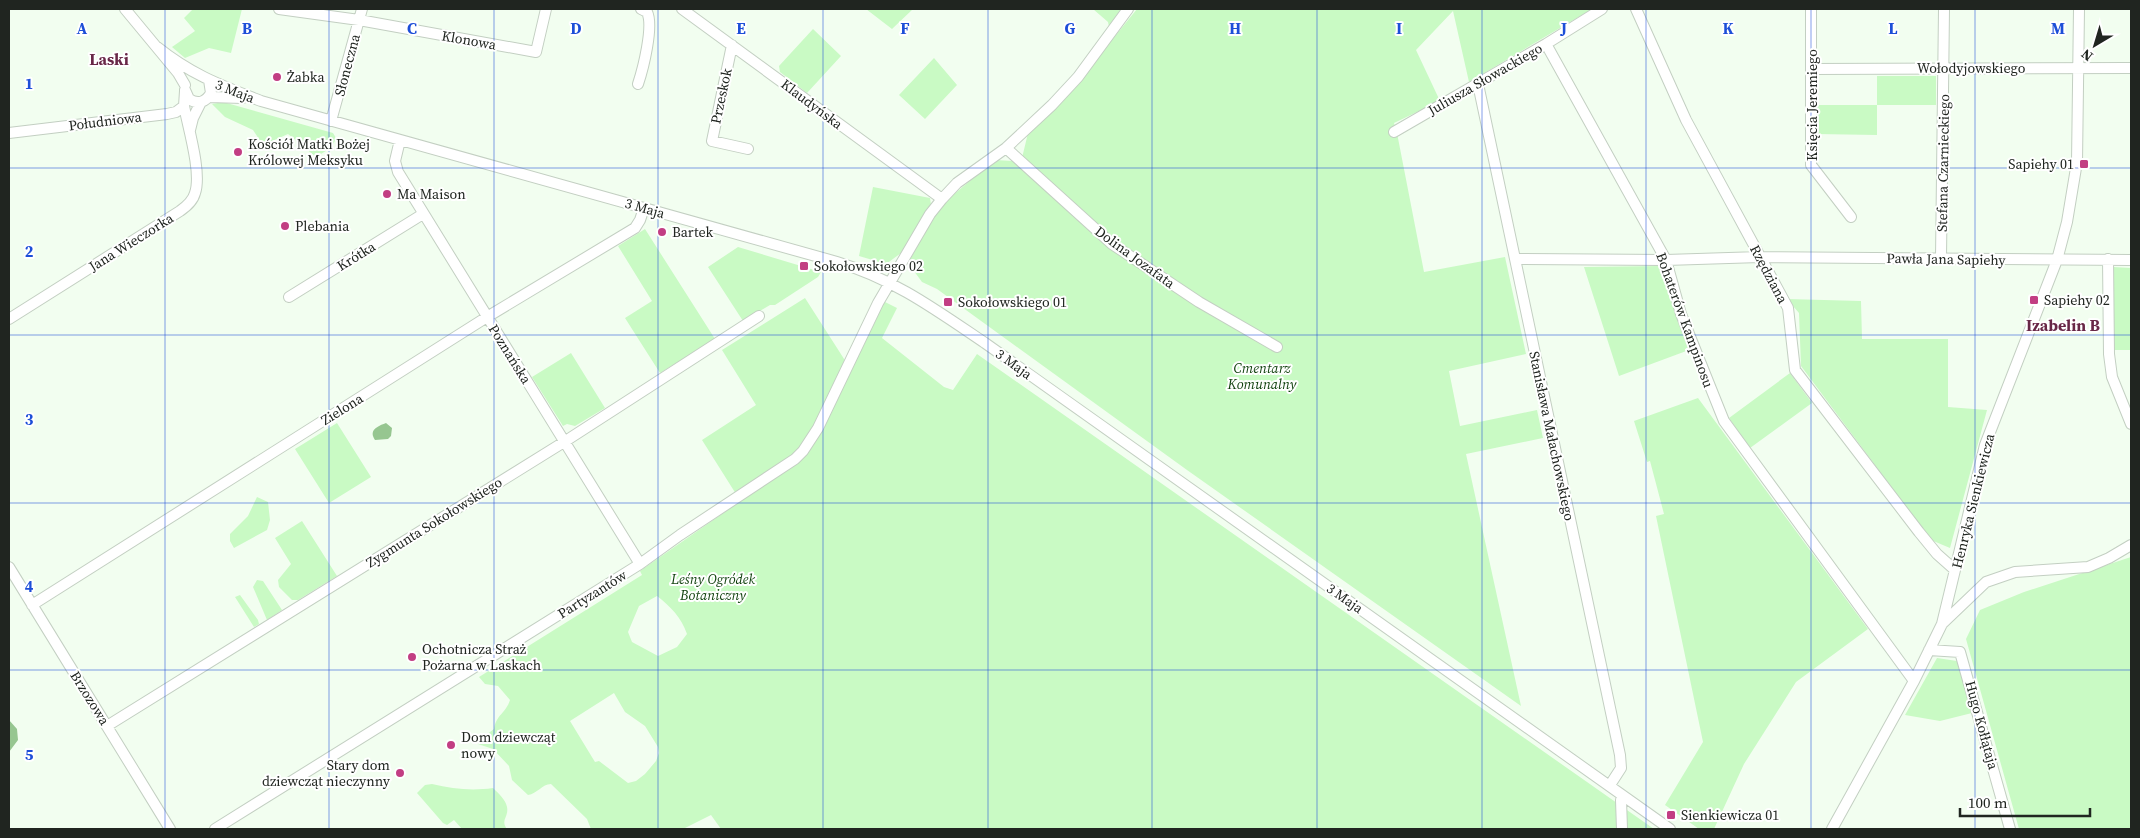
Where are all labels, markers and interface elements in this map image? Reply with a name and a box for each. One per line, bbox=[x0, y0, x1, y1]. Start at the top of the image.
text: A bbox=[77, 17, 88, 39]
text: B bbox=[242, 17, 253, 39]
text: C bbox=[407, 17, 417, 39]
text: D bbox=[570, 17, 582, 39]
text: E bbox=[736, 17, 746, 39]
text: F bbox=[900, 17, 910, 39]
text: G bbox=[1065, 17, 1076, 39]
text: H bbox=[1229, 17, 1241, 39]
text: I bbox=[1396, 17, 1402, 39]
text: J bbox=[1560, 17, 1567, 39]
text: K bbox=[1722, 17, 1734, 39]
text: L bbox=[1888, 17, 1898, 39]
text: M bbox=[2051, 17, 2065, 39]
north arrow bbox=[2070, 20, 2120, 70]
street label: Klonowa bbox=[440, 25, 499, 55]
street label: Słoneczna bbox=[329, 31, 365, 98]
street label: Juliusza Słowackiego bbox=[1423, 38, 1546, 120]
text: N bbox=[2077, 44, 2097, 66]
district label: Laski bbox=[89, 48, 129, 70]
street label: Księcia Jeremiego bbox=[1802, 49, 1822, 161]
street label: Wołodyjowskiego bbox=[1917, 58, 2026, 78]
street label: Przeskok bbox=[705, 66, 737, 126]
place label: Żabka bbox=[287, 67, 325, 87]
marker: Żabka bbox=[271, 71, 283, 83]
text: 1 bbox=[25, 72, 33, 94]
street label: 3 Maja bbox=[212, 74, 258, 108]
street label: Klaudyńska bbox=[777, 74, 848, 134]
street label: Stefana Czarnieckiego bbox=[1932, 94, 1954, 232]
street label: Południowa bbox=[67, 106, 144, 135]
place label: Kościół Matki Bożej Królowej Meksyku bbox=[248, 134, 370, 170]
marker: Kościół Matki Bożej Królowej Meksyku bbox=[232, 146, 244, 158]
place label: Sapiehy 01 bbox=[2008, 154, 2074, 174]
marker: Sapiehy 01 bbox=[2078, 158, 2090, 170]
place label: Ma Maison bbox=[397, 184, 466, 204]
marker: Ma Maison bbox=[381, 188, 393, 200]
street label: 3 Maja bbox=[623, 193, 668, 223]
street label: Jana Wieczorka bbox=[84, 208, 178, 277]
place label: Plebania bbox=[295, 216, 350, 236]
marker: Plebania bbox=[279, 220, 291, 232]
street label: Dolina Jozafata bbox=[1091, 221, 1180, 293]
place label: Bartek bbox=[672, 222, 714, 242]
marker: Bartek bbox=[656, 226, 668, 238]
street label: Krótka bbox=[333, 236, 380, 276]
text: 2 bbox=[25, 240, 34, 262]
street label: Rzędziana bbox=[1745, 241, 1793, 308]
street label: Pawła Jana Sapiehy bbox=[1886, 248, 2007, 270]
street label: Bohaterów Kampinosu bbox=[1651, 250, 1719, 390]
place label: Sokołowskiego 02 bbox=[814, 256, 923, 276]
marker: Sokołowskiego 02 bbox=[798, 260, 810, 272]
place label: Sapiehy 02 bbox=[2044, 290, 2110, 310]
place label: Sokołowskiego 01 bbox=[958, 292, 1067, 312]
marker: Sapiehy 02 bbox=[2028, 294, 2040, 306]
marker: Sokołowskiego 01 bbox=[942, 296, 954, 308]
district label: Izabelin B bbox=[2026, 314, 2101, 336]
street label: Poznańska bbox=[484, 320, 537, 388]
street label: 3 Maja bbox=[992, 344, 1037, 385]
street label: Stanisława Małachowskiego bbox=[1524, 349, 1580, 523]
park label: Cmentarz Komunalny bbox=[1226, 358, 1297, 394]
street label: Zielona bbox=[317, 388, 368, 430]
text: 3 bbox=[25, 408, 34, 430]
street label: Henryka Sienkiewicza bbox=[1947, 431, 2000, 571]
street label: Zygmunta Sokołowskiego bbox=[362, 472, 506, 572]
street label: Partyzantów bbox=[554, 565, 631, 623]
park label: Leśny Ogródek Botaniczny bbox=[670, 569, 755, 605]
text: 4 bbox=[25, 575, 34, 597]
street label: 3 Maja bbox=[1323, 578, 1368, 618]
place label: Ochotnicza Straż Pożarna w Laskach bbox=[422, 639, 541, 675]
marker: Ochotnicza Straż Pożarna w Laskach bbox=[406, 651, 418, 663]
street label: Brzozowa bbox=[65, 667, 115, 730]
street label: Hugo Kołłątaja bbox=[1961, 678, 2004, 773]
place label: Dom dziewcząt nowy bbox=[461, 727, 556, 763]
marker: Dom dziewcząt nowy bbox=[445, 739, 457, 751]
text: 5 bbox=[25, 743, 34, 765]
place label: Stary dom dziewcząt nieczynny bbox=[262, 755, 391, 791]
marker: Stary dom dziewcząt nieczynny bbox=[394, 767, 406, 779]
scale bar bbox=[1960, 786, 2090, 818]
text: 100 m bbox=[1968, 792, 2008, 813]
place label: Sienkiewicza 01 bbox=[1681, 805, 1779, 825]
marker: Sienkiewicza 01 bbox=[1665, 809, 1677, 821]

